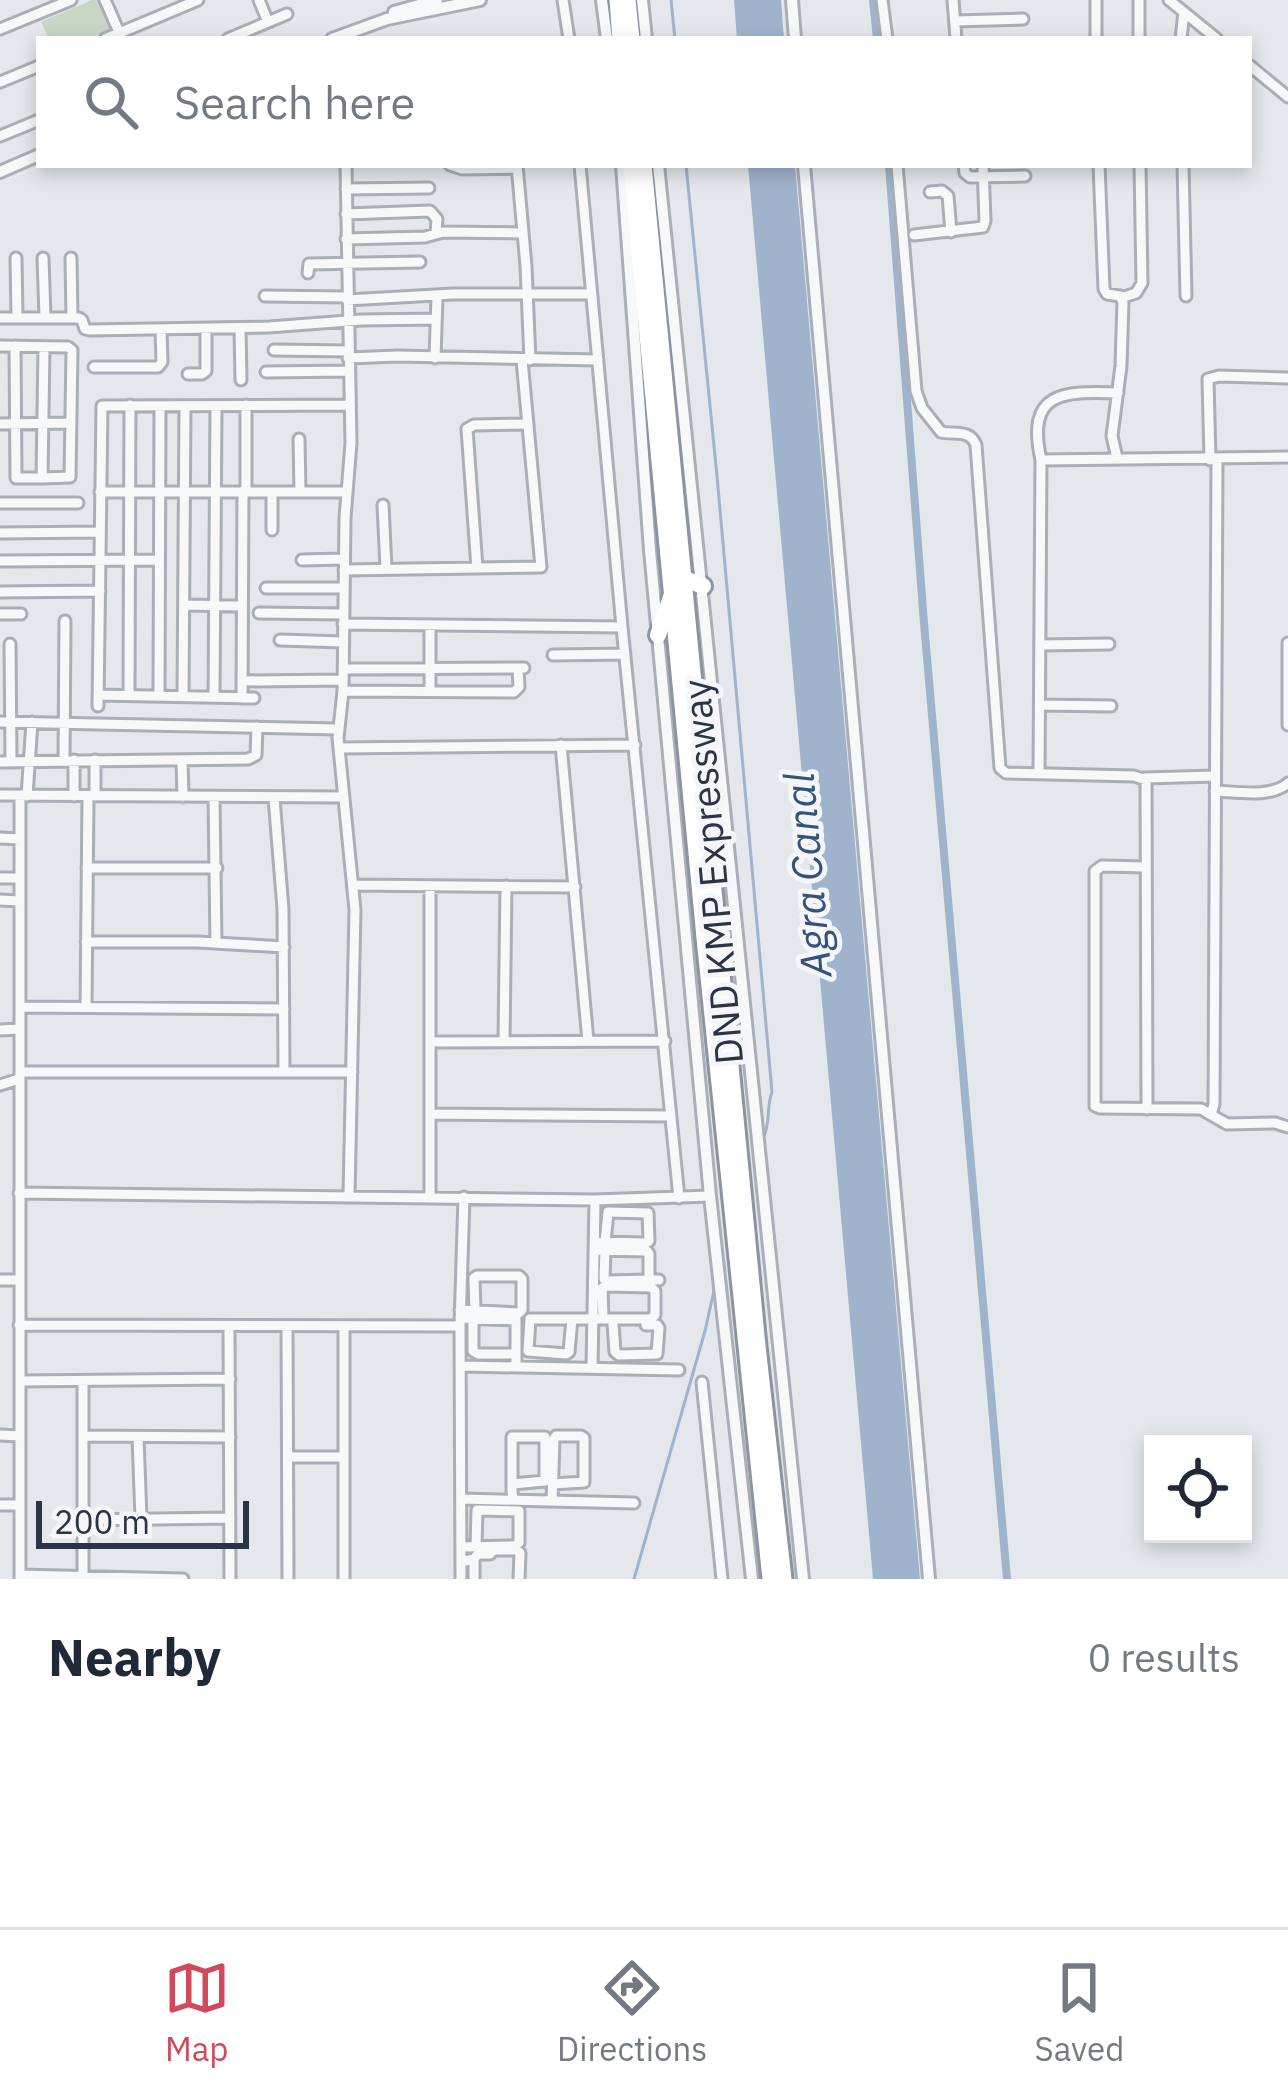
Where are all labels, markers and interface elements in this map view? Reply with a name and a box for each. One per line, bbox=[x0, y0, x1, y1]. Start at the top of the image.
search box bbox=[36, 36, 1252, 168]
icon: search bbox=[78, 69, 144, 135]
text: Search here bbox=[174, 73, 415, 131]
street label: DND KMP Expressway bbox=[670, 677, 754, 1067]
water label: Agra Canal bbox=[771, 770, 844, 982]
map controls bbox=[1144, 1435, 1252, 1543]
button: locate bbox=[1144, 1435, 1252, 1543]
scale bar bbox=[36, 1495, 249, 1548]
text: 200 m bbox=[54, 1500, 150, 1543]
text: Nearby bbox=[48, 1624, 221, 1690]
text: 0 results bbox=[1088, 1632, 1240, 1683]
tab: Map bbox=[164, 1955, 230, 2070]
tab: Directions bbox=[557, 1955, 707, 2070]
tab: Saved bbox=[1035, 1955, 1124, 2070]

